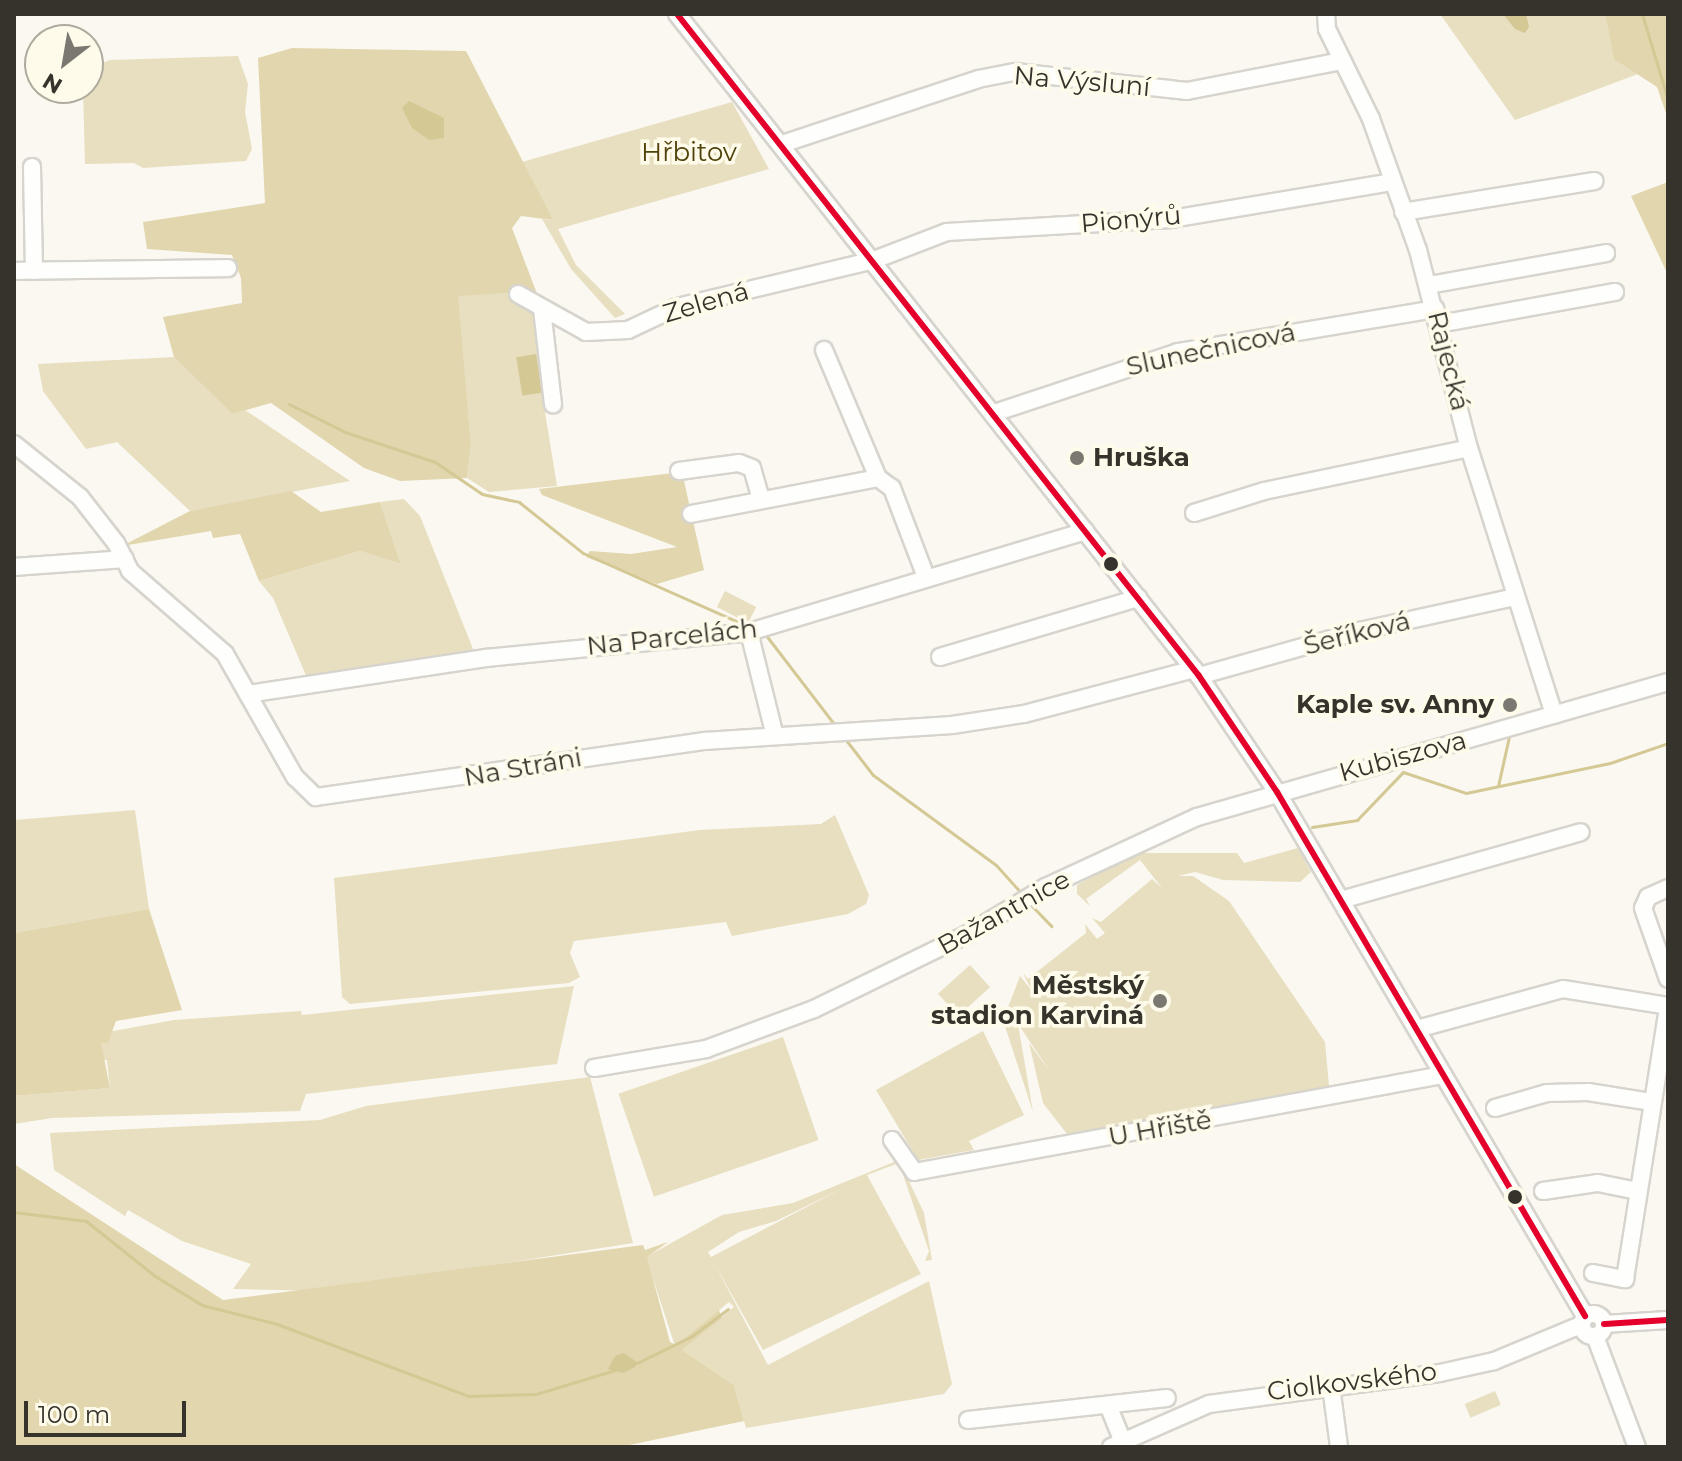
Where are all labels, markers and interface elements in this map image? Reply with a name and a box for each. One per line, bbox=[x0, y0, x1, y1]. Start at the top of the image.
north arrow bbox=[24, 24, 104, 104]
street label: Na Výsluní bbox=[1012, 60, 1152, 104]
text: N bbox=[38, 67, 67, 99]
park label: Hřbitov bbox=[641, 137, 737, 169]
street label: Pionýrů bbox=[1079, 200, 1183, 240]
street label: Zelená bbox=[659, 276, 753, 330]
street label: Rajecká bbox=[1421, 308, 1475, 414]
street label: Slunečnicová bbox=[1124, 317, 1298, 383]
place label: Hruška bbox=[1093, 442, 1190, 474]
marker: Hruška bbox=[1068, 449, 1086, 467]
unlabelled marker bbox=[1103, 556, 1119, 572]
street label: Šeříková bbox=[1300, 606, 1414, 662]
street label: Na Parcelách bbox=[585, 614, 759, 662]
place label: Kaple sv. Anny bbox=[1296, 689, 1494, 721]
marker: Kaple sv. Anny bbox=[1501, 696, 1519, 714]
street label: Kubiszova bbox=[1336, 725, 1470, 789]
street label: Na Stráni bbox=[462, 742, 584, 794]
street label: Bažantnice bbox=[932, 864, 1076, 962]
place label: Městský stadion Karviná bbox=[931, 970, 1144, 1032]
marker: Městský stadion Karviná bbox=[1151, 992, 1169, 1010]
street label: U Hřiště bbox=[1106, 1105, 1214, 1153]
unlabelled marker bbox=[1507, 1189, 1523, 1205]
street label: Ciolkovského bbox=[1265, 1356, 1439, 1408]
scale bar bbox=[28, 1385, 190, 1435]
text: 100 m bbox=[38, 1400, 110, 1429]

